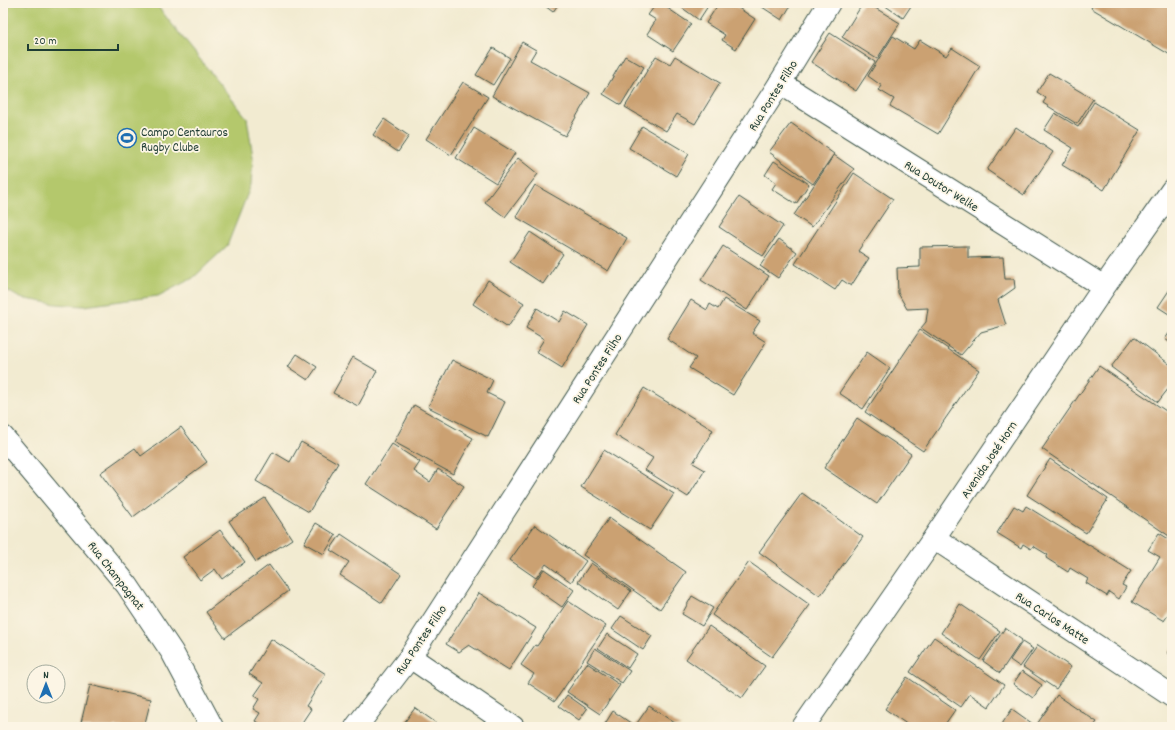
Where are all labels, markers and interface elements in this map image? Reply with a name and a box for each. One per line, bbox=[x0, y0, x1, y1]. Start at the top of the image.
scale bar bbox=[28, 26, 118, 52]
text: 20 m bbox=[34, 33, 57, 50]
street label: Rua Pontes Filho bbox=[745, 57, 804, 136]
place label: Campo Centauros Rugby Clube bbox=[141, 124, 228, 158]
sports icon: Campo Centauros Rugby Clube bbox=[116, 127, 138, 149]
street label: Rua Doutor Welke bbox=[900, 157, 982, 218]
street label: Rua Pontes Filho bbox=[568, 330, 628, 408]
street label: Avenida José Horn bbox=[957, 418, 1023, 503]
street label: Rua Champagnat bbox=[82, 538, 148, 615]
street label: Rua Carlos Matte bbox=[1011, 588, 1093, 650]
street label: Rua Pontes Filho bbox=[392, 601, 453, 679]
north arrow bbox=[26, 664, 66, 704]
text: N bbox=[43, 668, 49, 684]

